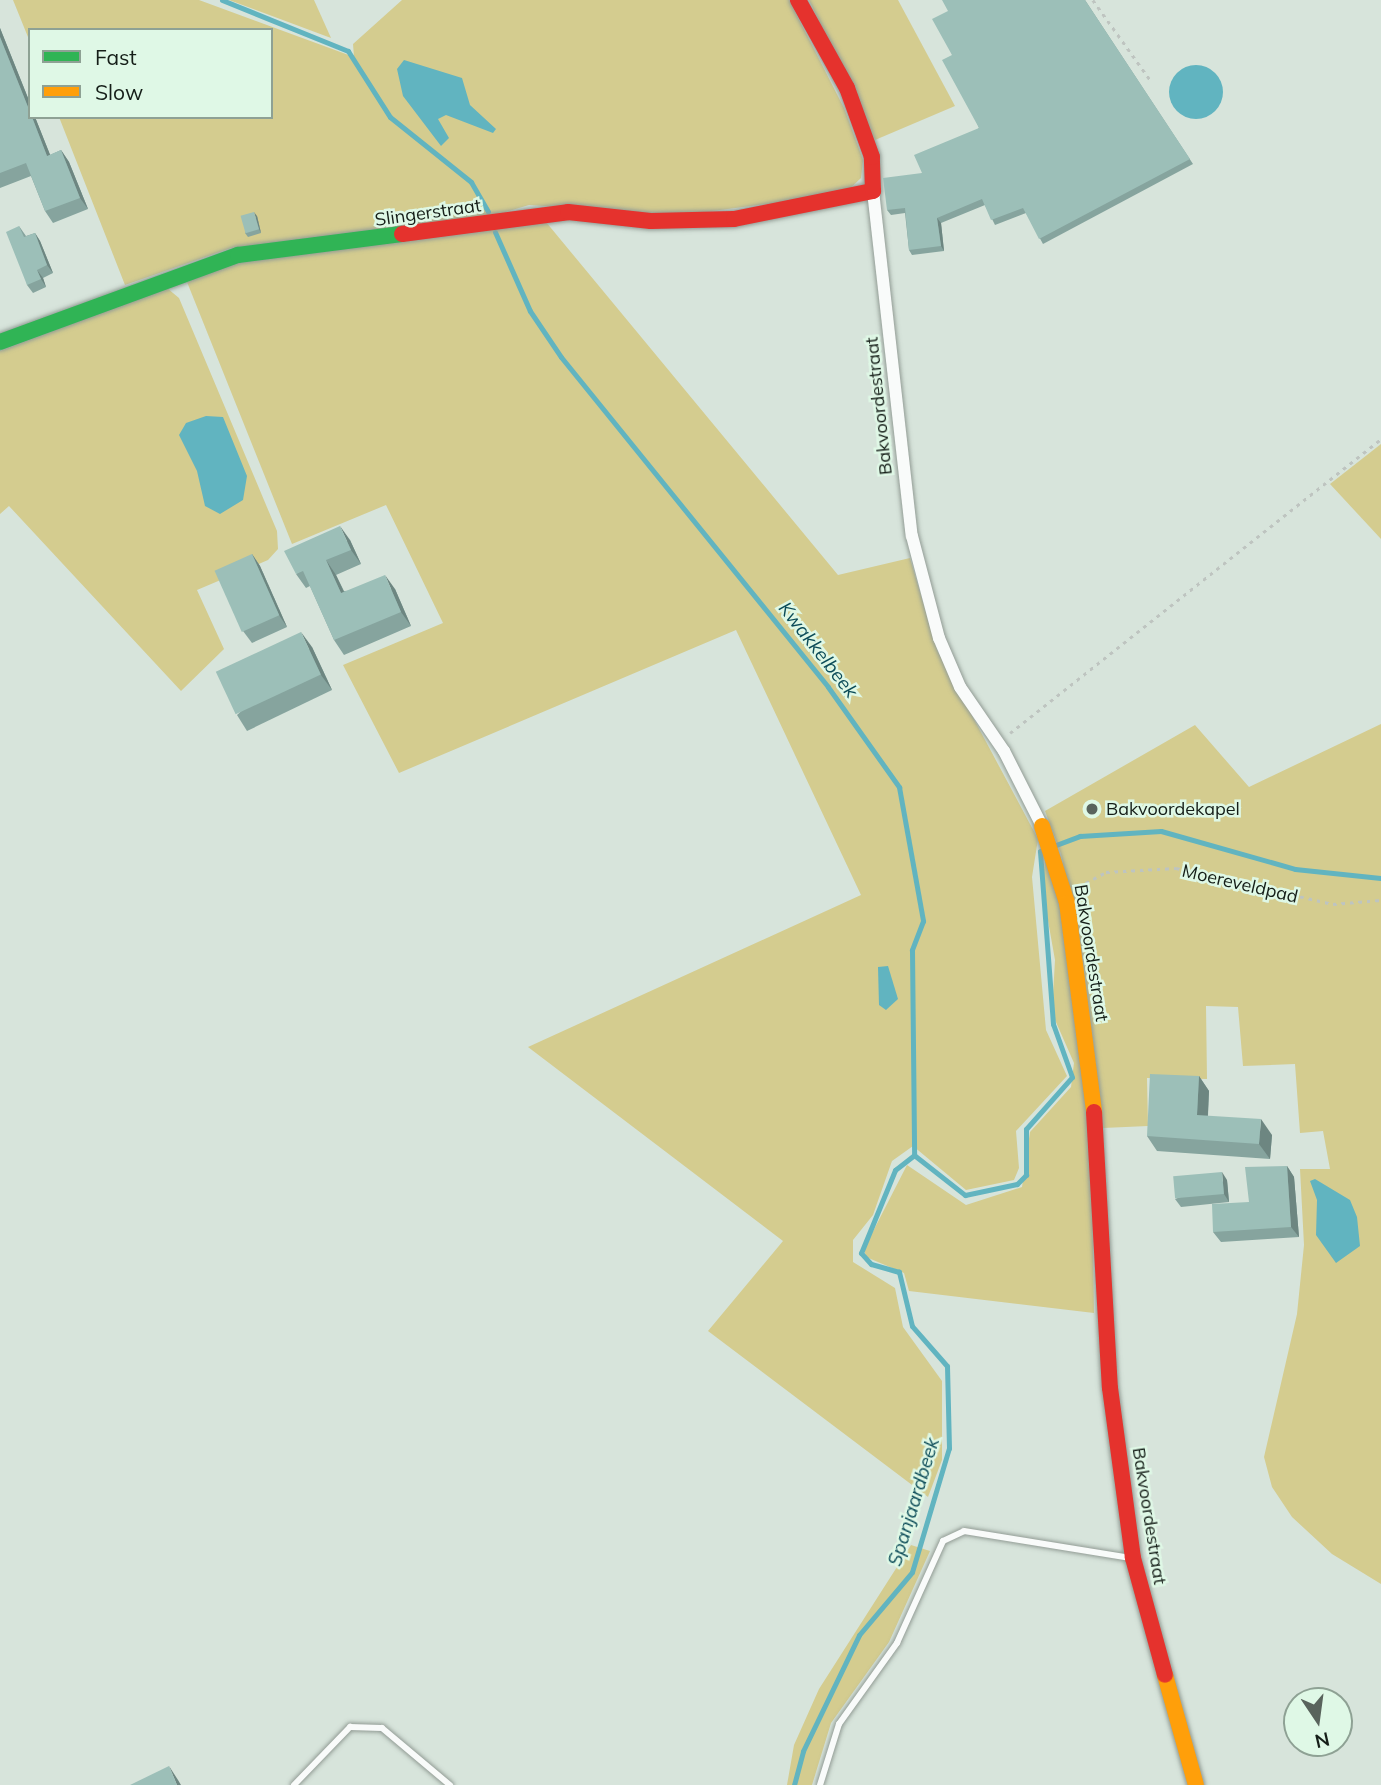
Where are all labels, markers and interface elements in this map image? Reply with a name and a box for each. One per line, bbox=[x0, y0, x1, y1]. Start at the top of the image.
legend bbox=[28, 28, 273, 119]
text: Fast bbox=[95, 44, 137, 70]
text: Slow bbox=[95, 79, 143, 105]
street label: Slingerstraat bbox=[374, 195, 482, 231]
street label: Bakvoordestraat bbox=[861, 336, 897, 476]
water label: Kwakkelbeek bbox=[774, 598, 862, 702]
place label: Bakvoordekapel bbox=[1106, 798, 1240, 820]
marker: Bakvoordekapel bbox=[1084, 801, 1100, 817]
street label: Moereveldpad bbox=[1180, 860, 1300, 908]
street label: Bakvoordestraat bbox=[1070, 883, 1112, 1023]
water label: Spanjaardbeek bbox=[884, 1435, 944, 1569]
street label: Bakvoordestraat bbox=[1128, 1446, 1170, 1586]
north arrow bbox=[1283, 1687, 1353, 1757]
text: N bbox=[1313, 1727, 1332, 1754]

